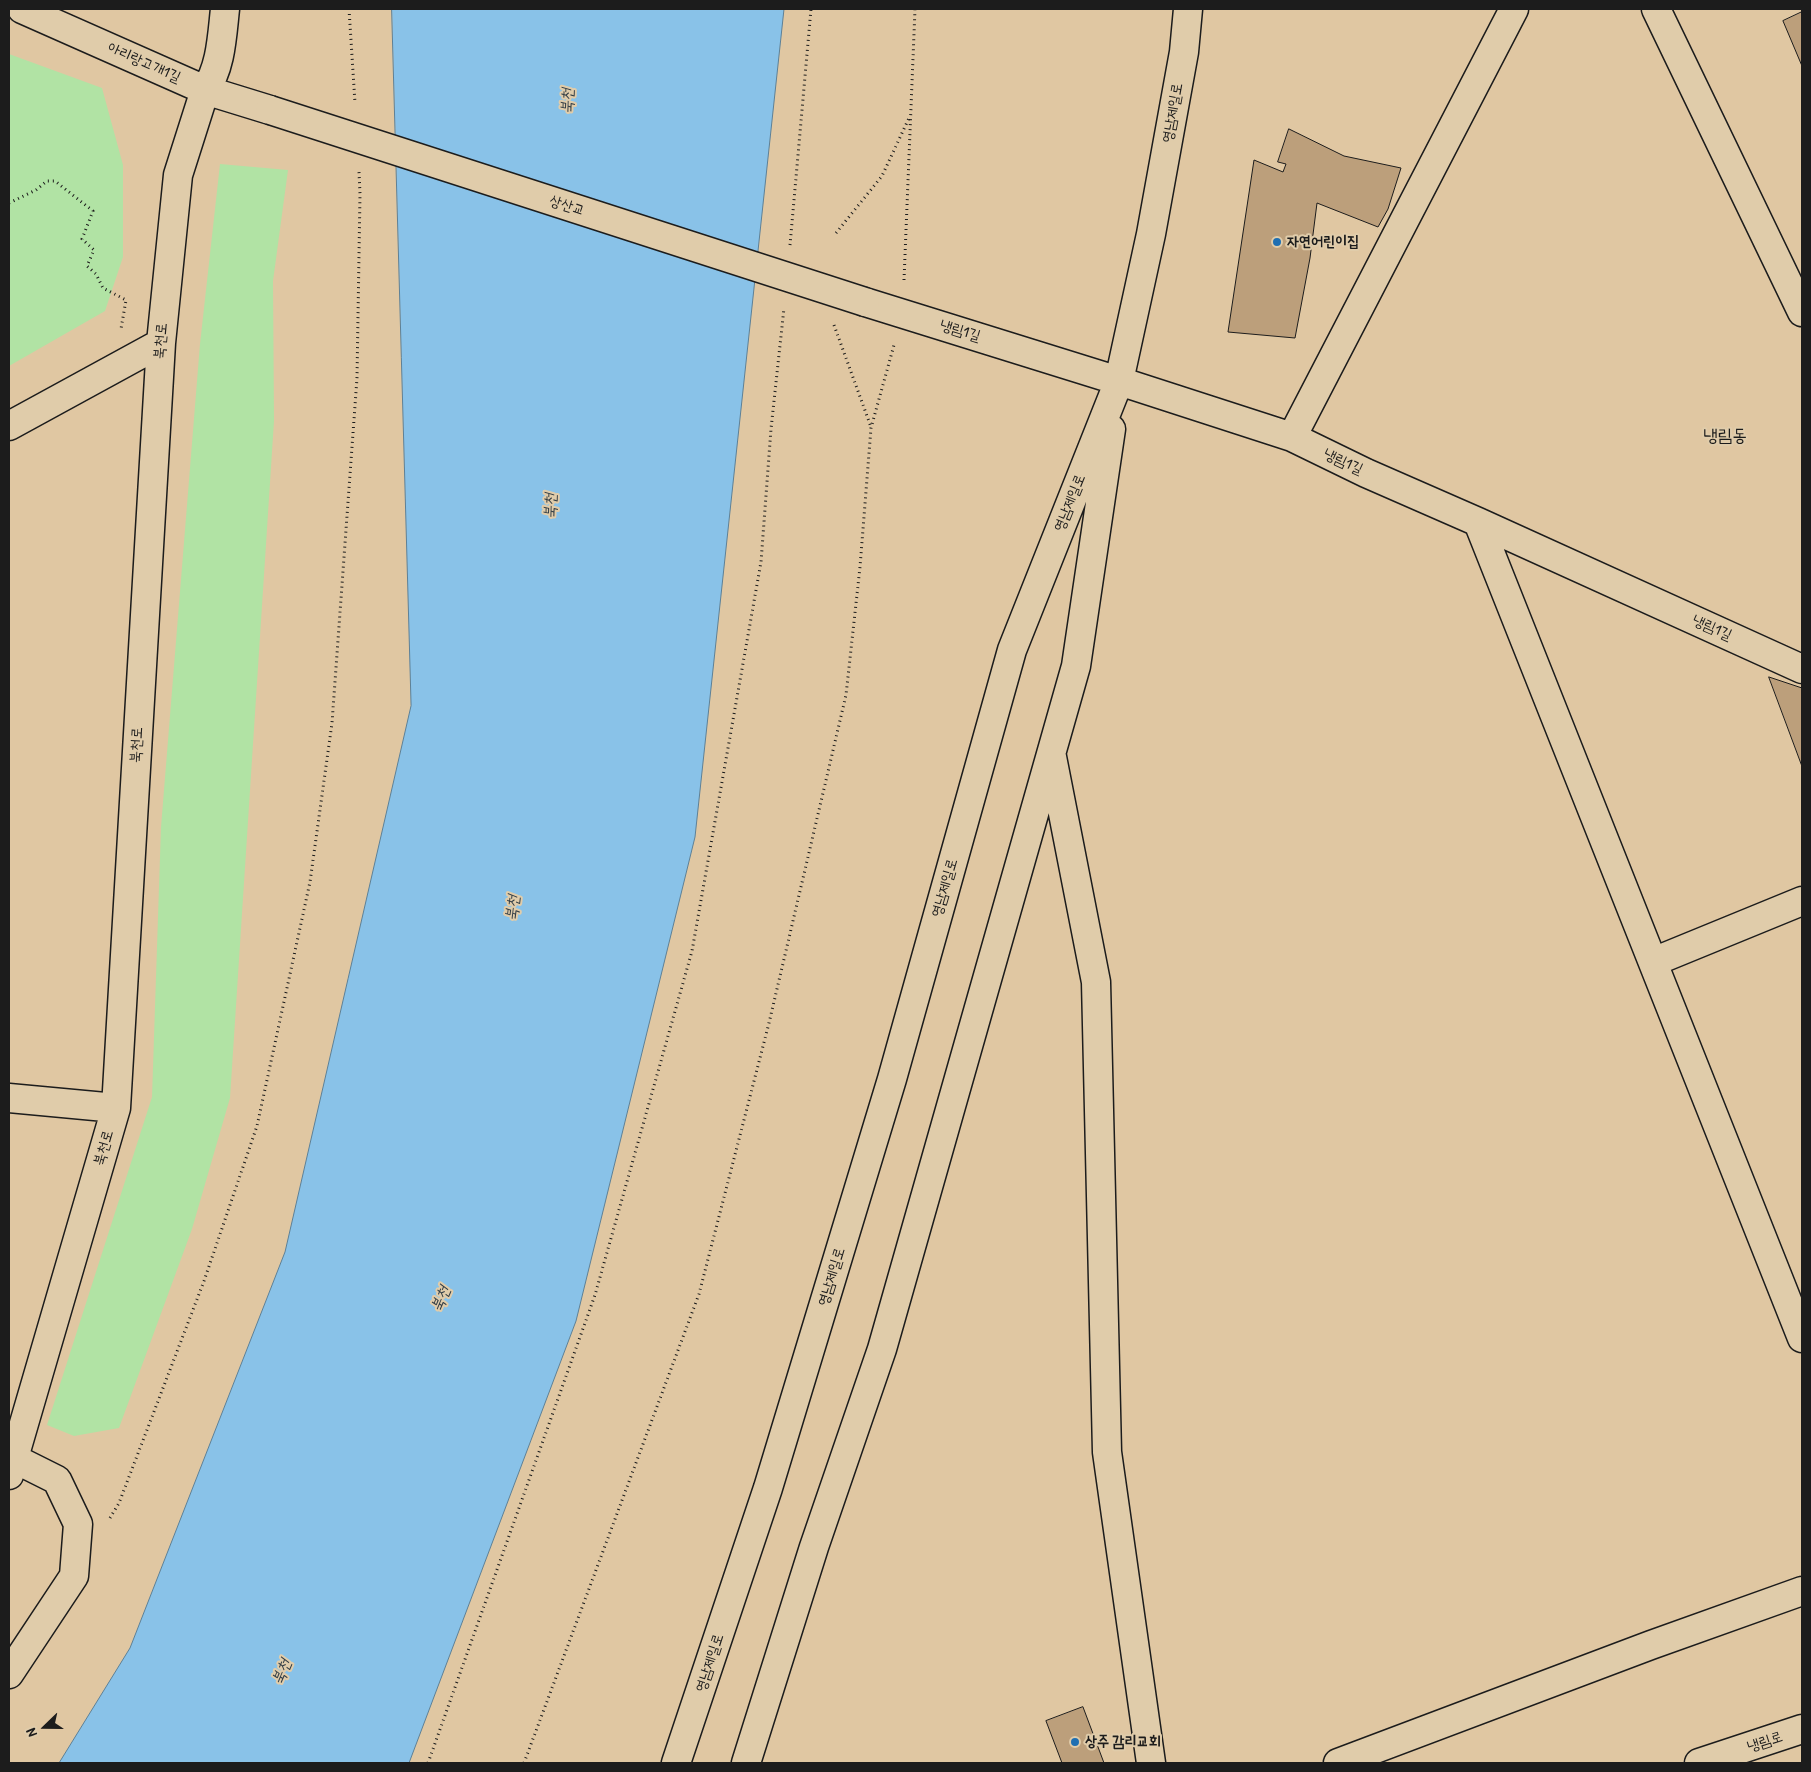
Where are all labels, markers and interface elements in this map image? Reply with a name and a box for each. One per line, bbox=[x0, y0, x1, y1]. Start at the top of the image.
street label: 아리랑고개1길 bbox=[105, 39, 183, 87]
street label: 영남제일로 bbox=[1159, 82, 1187, 144]
water label: 북천 bbox=[558, 88, 578, 114]
street label: 상산교 bbox=[547, 192, 587, 220]
place label: 자연어린이집 bbox=[1287, 233, 1359, 251]
marker: 자연어린이집 bbox=[1271, 236, 1283, 248]
street label: 냉림1길 bbox=[937, 316, 983, 346]
street label: 북천로 bbox=[150, 322, 172, 360]
district label: 냉림동 bbox=[1703, 425, 1747, 447]
street label: 냉림1길 bbox=[1320, 445, 1366, 479]
street label: 영남제일로 bbox=[1050, 472, 1090, 534]
water label: 북천 bbox=[541, 493, 561, 519]
street label: 냉림1길 bbox=[1689, 611, 1735, 645]
street label: 북천로 bbox=[127, 726, 147, 764]
street label: 영남제일로 bbox=[928, 857, 962, 919]
water label: 북천 bbox=[502, 894, 524, 922]
street label: 북천로 bbox=[90, 1128, 118, 1168]
street label: 영남제일로 bbox=[815, 1246, 849, 1308]
water label: 북천 bbox=[427, 1283, 455, 1315]
street label: 영남제일로 bbox=[692, 1632, 728, 1694]
water label: 북천 bbox=[268, 1656, 296, 1688]
north arrow bbox=[20, 1702, 70, 1752]
text: N bbox=[20, 1726, 41, 1740]
street label: 냉림로 bbox=[1745, 1728, 1785, 1756]
place label: 상주 감리교회 bbox=[1085, 1733, 1161, 1751]
marker: 상주 감리교회 bbox=[1069, 1736, 1081, 1748]

